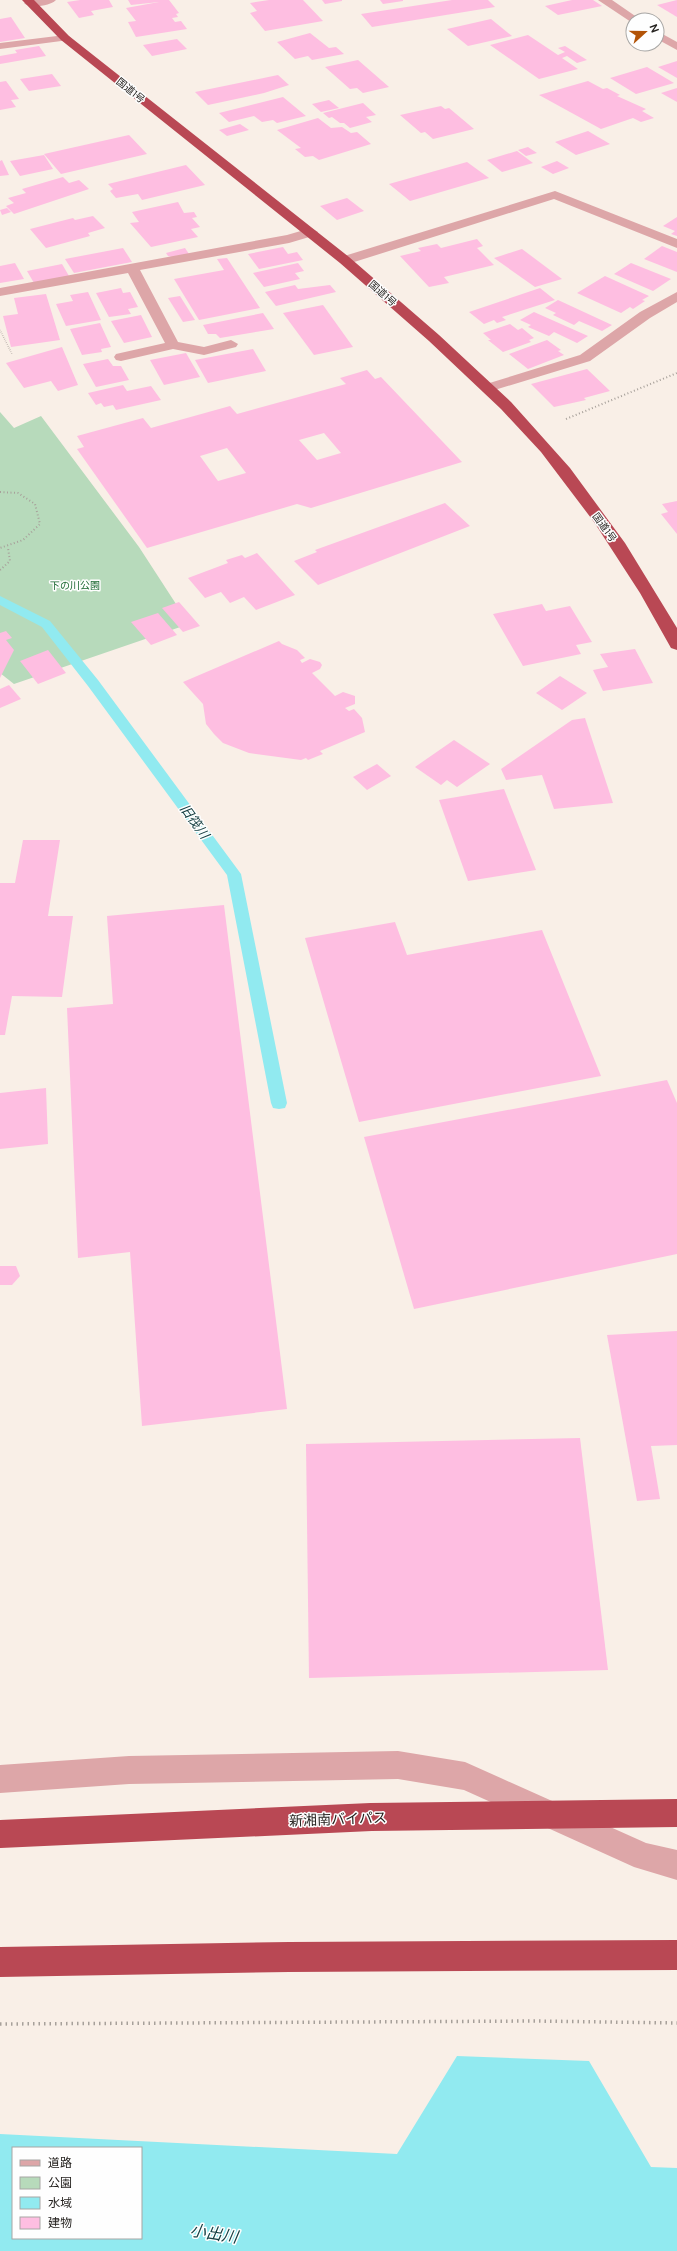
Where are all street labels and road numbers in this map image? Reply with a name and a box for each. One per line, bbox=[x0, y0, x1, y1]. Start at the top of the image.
street label: 国道1号 bbox=[114, 75, 148, 106]
street label: 国道1号 bbox=[366, 277, 399, 309]
street label: 国道1号 bbox=[590, 510, 620, 545]
street label: 新湘南バイパス bbox=[289, 1808, 387, 1830]

